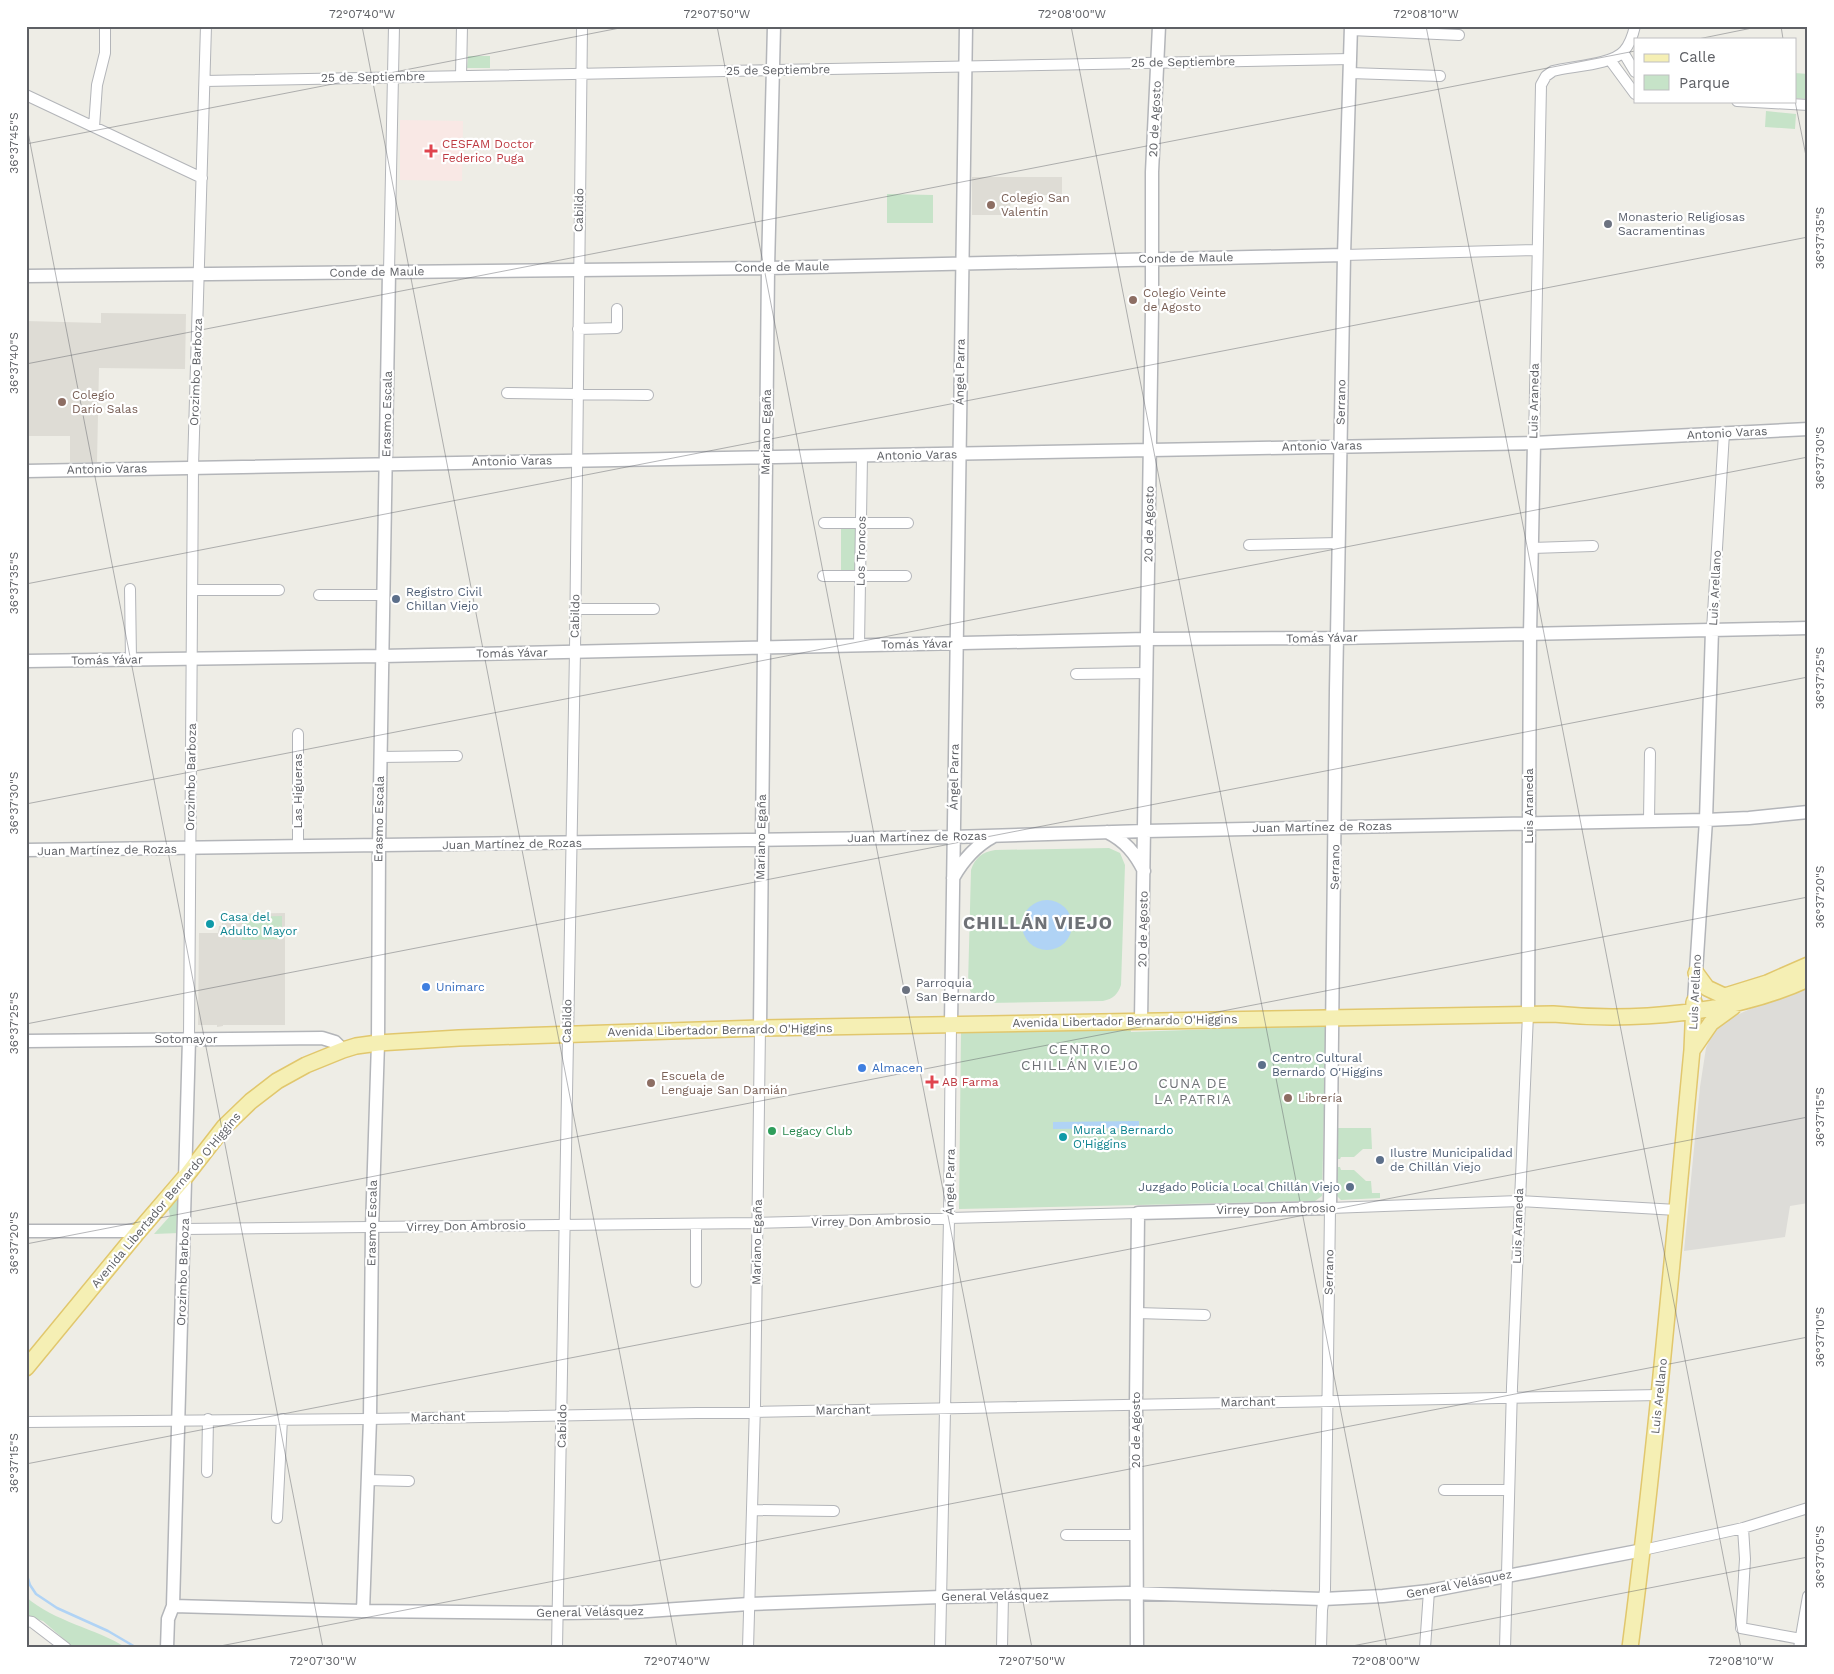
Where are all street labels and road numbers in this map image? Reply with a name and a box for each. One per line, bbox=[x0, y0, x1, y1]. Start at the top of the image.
street label: 25 de Septiembre bbox=[1131, 54, 1235, 70]
street label: 25 de Septiembre bbox=[726, 62, 830, 78]
street label: 25 de Septiembre bbox=[321, 69, 425, 85]
street label: 20 de Agosto bbox=[1146, 80, 1164, 158]
street label: Cabildo bbox=[572, 188, 586, 232]
street label: Conde de Maule bbox=[1138, 250, 1234, 266]
street label: Conde de Maule bbox=[734, 259, 830, 275]
street label: Conde de Maule bbox=[329, 264, 425, 280]
street label: Orozimbo Barboza bbox=[187, 318, 205, 426]
street label: Ángel Parra bbox=[952, 338, 968, 405]
street label: Luis Araneda bbox=[1526, 363, 1542, 439]
street label: Erasmo Escala bbox=[379, 371, 395, 457]
street label: Serrano bbox=[1334, 379, 1348, 425]
street label: Mariano Egaña bbox=[758, 389, 774, 475]
street label: Antonio Varas bbox=[1686, 424, 1768, 442]
street label: Antonio Varas bbox=[1282, 438, 1362, 454]
street label: Antonio Varas bbox=[877, 447, 957, 463]
street label: Antonio Varas bbox=[472, 453, 552, 469]
street label: Antonio Varas bbox=[67, 461, 147, 477]
street label: 20 de Agosto bbox=[1141, 486, 1157, 562]
street label: Los Troncos bbox=[853, 516, 869, 586]
street label: Luis Arellano bbox=[1706, 550, 1724, 626]
street label: Cabildo bbox=[568, 594, 582, 638]
street label: Tomás Yávar bbox=[1286, 630, 1358, 646]
street label: Tomás Yávar bbox=[881, 636, 953, 652]
street label: Tomás Yávar bbox=[476, 645, 548, 661]
street label: Tomás Yávar bbox=[71, 652, 143, 668]
street label: Orozimbo Barboza bbox=[183, 723, 199, 831]
street label: Ángel Parra bbox=[946, 743, 962, 810]
street label: Las Higueras bbox=[291, 754, 305, 828]
street label: Luis Araneda bbox=[1522, 768, 1536, 844]
street label: Erasmo Escala bbox=[371, 776, 387, 862]
street label: Mariano Egaña bbox=[753, 794, 769, 880]
street label: Juan Martínez de Rozas bbox=[1252, 819, 1392, 835]
street label: Juan Martínez de Rozas bbox=[847, 829, 987, 845]
street label: Juan Martínez de Rozas bbox=[442, 836, 582, 852]
street label: Juan Martínez de Rozas bbox=[37, 842, 177, 858]
street label: Serrano bbox=[1328, 844, 1342, 890]
street label: 20 de Agosto bbox=[1135, 891, 1151, 967]
street label: Luis Arellano bbox=[1686, 954, 1704, 1030]
street label: Cabildo bbox=[560, 999, 574, 1043]
street label: Avenida Libertador Bernardo O'Higgins bbox=[1012, 1012, 1238, 1030]
street label: Avenida Libertador Bernardo O'Higgins bbox=[607, 1021, 833, 1039]
street label: Sotomayor bbox=[154, 1032, 218, 1046]
street label: Avenida Libertador Bernardo O'Higgins bbox=[88, 1109, 244, 1291]
street label: Ángel Parra bbox=[942, 1148, 958, 1215]
street label: Erasmo Escala bbox=[364, 1180, 380, 1266]
street label: Luis Araneda bbox=[1510, 1188, 1526, 1264]
street label: Mariano Egaña bbox=[749, 1199, 765, 1285]
street label: Virrey Don Ambrosio bbox=[1216, 1201, 1336, 1217]
street label: Virrey Don Ambrosio bbox=[811, 1213, 931, 1229]
street label: Orozimbo Barboza bbox=[174, 1218, 192, 1326]
street label: Virrey Don Ambrosio bbox=[406, 1218, 526, 1234]
street label: Serrano bbox=[1322, 1249, 1336, 1295]
street label: Luis Arellano bbox=[1648, 1358, 1670, 1434]
street label: 20 de Agosto bbox=[1129, 1392, 1143, 1468]
street label: Marchant bbox=[1220, 1395, 1276, 1409]
street label: Marchant bbox=[815, 1403, 871, 1417]
street label: Cabildo bbox=[555, 1404, 569, 1448]
street label: Marchant bbox=[410, 1410, 466, 1424]
street label: General Velásquez bbox=[1405, 1567, 1513, 1601]
street label: General Velásquez bbox=[941, 1588, 1049, 1604]
street label: General Velásquez bbox=[536, 1604, 644, 1620]

